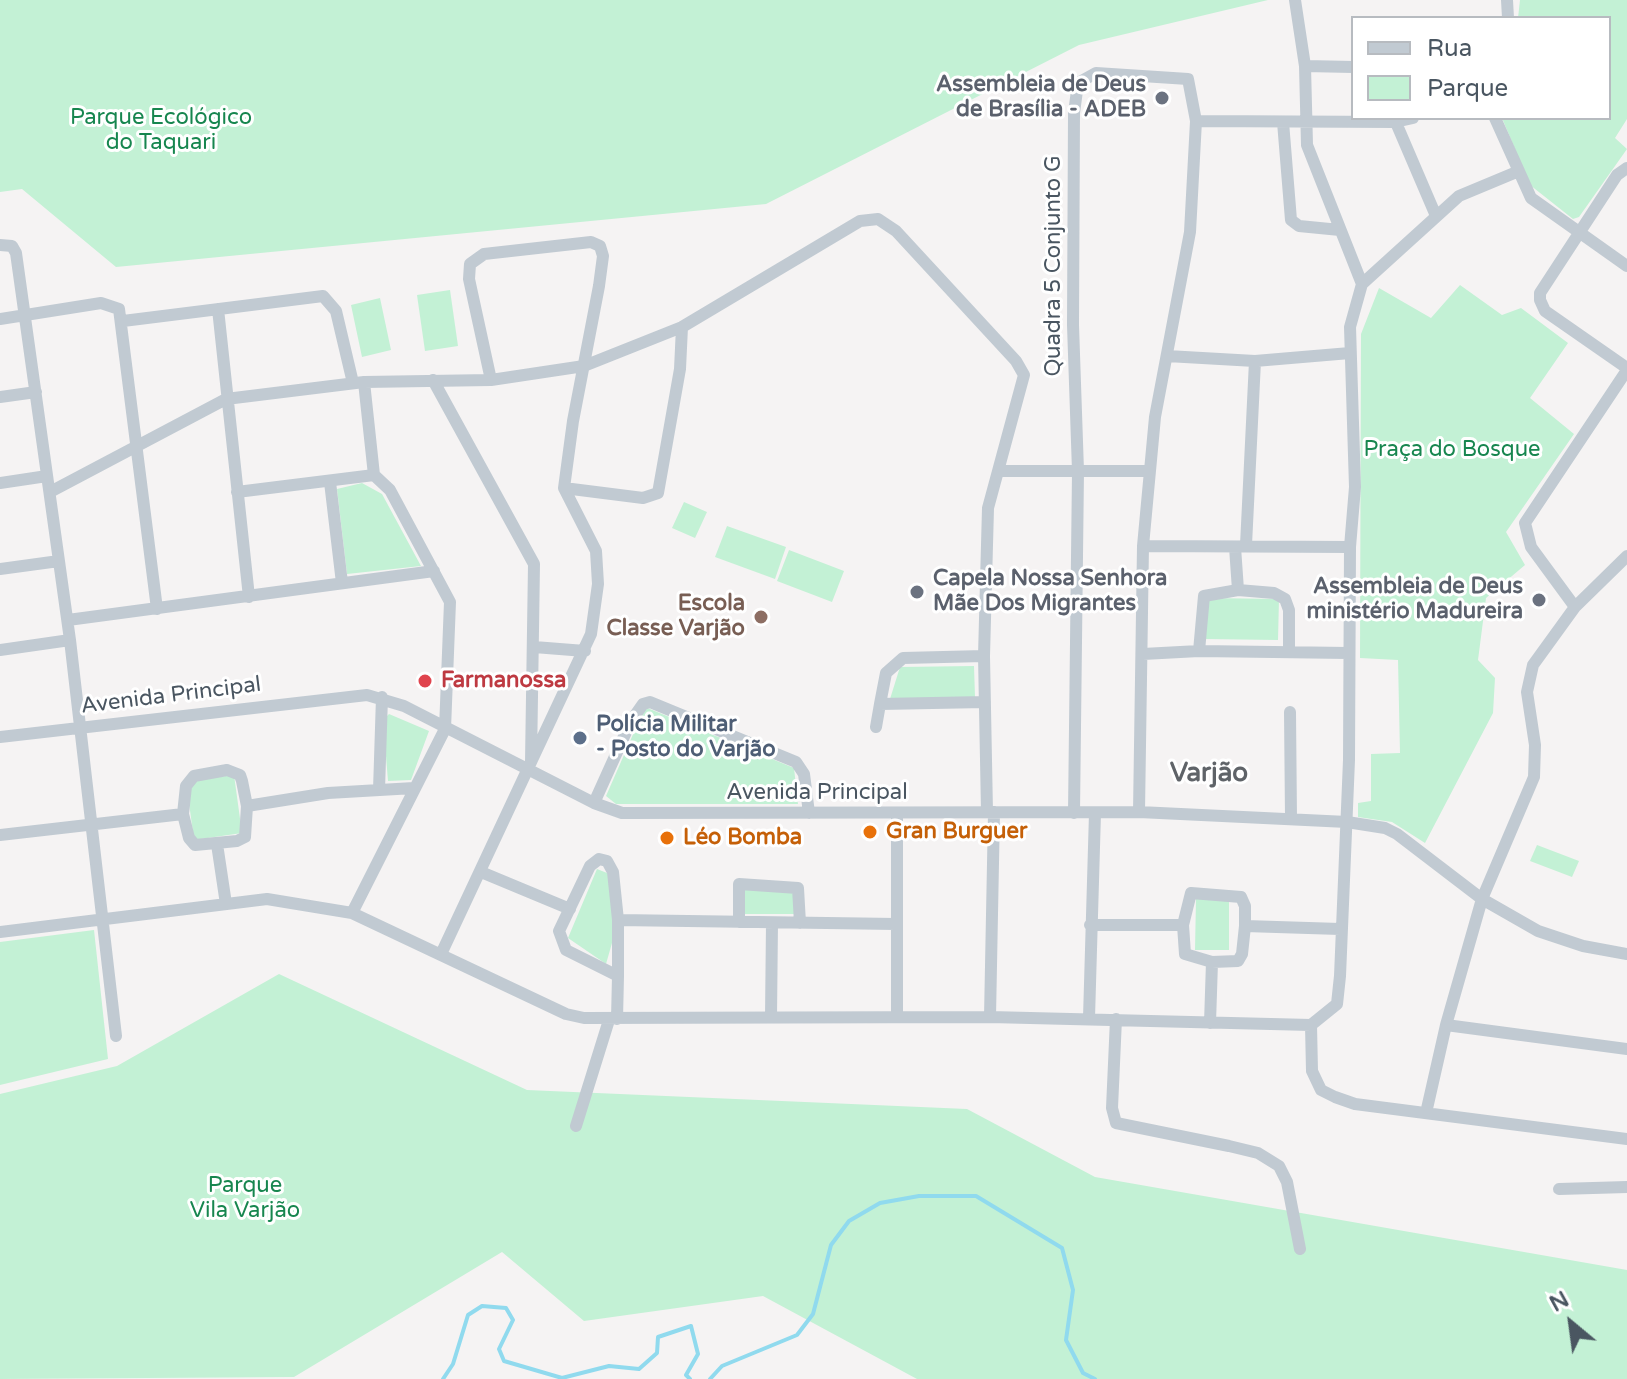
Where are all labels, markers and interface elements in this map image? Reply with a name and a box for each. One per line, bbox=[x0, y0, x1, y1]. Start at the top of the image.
legend bbox=[1351, 16, 1611, 120]
text: Rua bbox=[1427, 34, 1472, 63]
place label: Assembleia de Deus de Brasília - ADEB bbox=[936, 72, 1146, 124]
text: Parque bbox=[1427, 74, 1508, 103]
marker: Assembleia de Deus de Brasília - ADEB bbox=[1153, 89, 1171, 107]
park label: Parque Ecológico do Taquari bbox=[70, 105, 252, 156]
street label: Quadra 5 Conjunto G bbox=[1041, 155, 1067, 377]
park label: Praça do Bosque bbox=[1364, 437, 1540, 463]
place label: Capela Nossa Senhora Mãe Dos Migrantes bbox=[933, 566, 1167, 618]
place label: Assembleia de Deus ministério Madureira bbox=[1307, 574, 1523, 626]
marker: Capela Nossa Senhora Mãe Dos Migrantes bbox=[908, 583, 926, 601]
place label: Escola Classe Varjão bbox=[606, 591, 745, 642]
marker: Assembleia de Deus ministério Madureira bbox=[1530, 591, 1548, 609]
marker: Escola Classe Varjão bbox=[752, 608, 770, 626]
place label: Farmanossa bbox=[441, 668, 566, 694]
street label: Avenida Principal bbox=[79, 672, 263, 720]
marker: Farmanossa bbox=[416, 672, 434, 690]
place label: Polícia Militar - Posto do Varjão bbox=[596, 712, 776, 764]
marker: Polícia Militar - Posto do Varjão bbox=[571, 729, 589, 747]
district label: Varjão bbox=[1170, 758, 1248, 790]
street label: Avenida Principal bbox=[726, 780, 908, 806]
place label: Gran Burguer bbox=[886, 819, 1027, 845]
marker: Gran Burguer bbox=[861, 823, 879, 841]
place label: Léo Bomba bbox=[683, 825, 802, 851]
marker: Léo Bomba bbox=[658, 829, 676, 847]
park label: Parque Vila Varjão bbox=[190, 1173, 300, 1224]
north arrow bbox=[1531, 1283, 1611, 1363]
text: N bbox=[1545, 1286, 1573, 1318]

